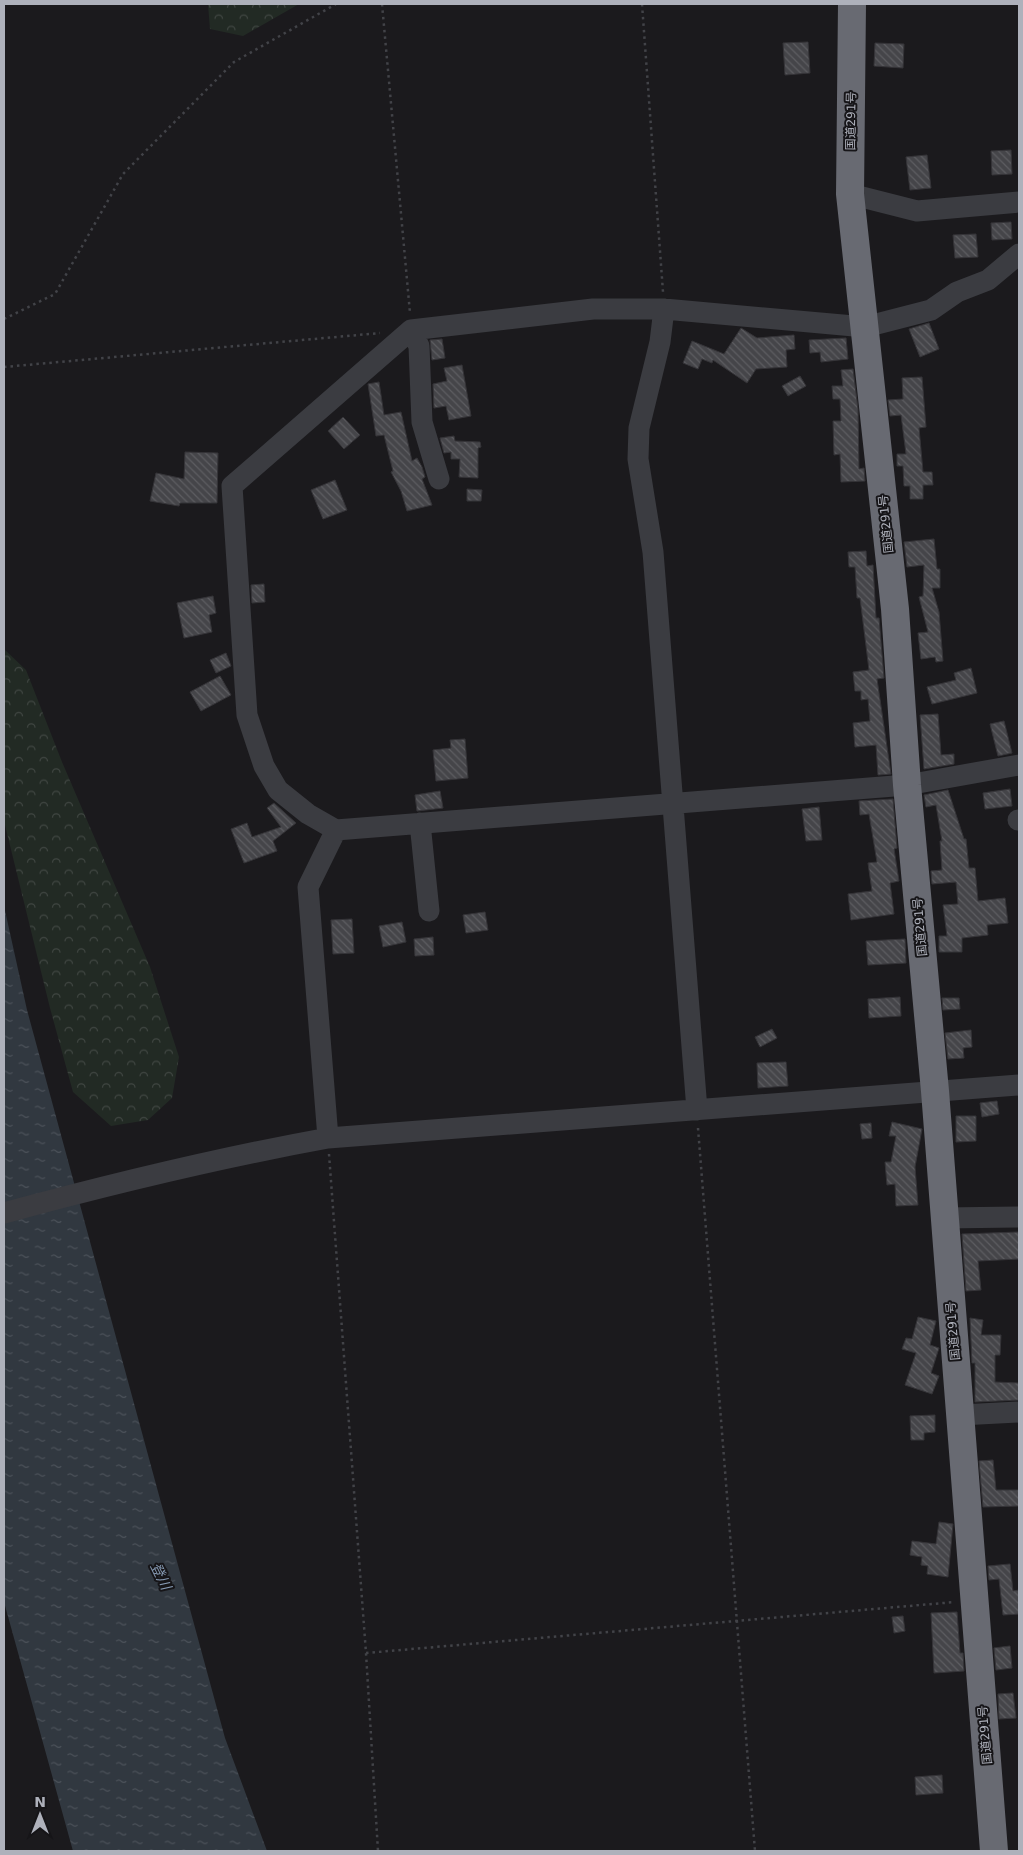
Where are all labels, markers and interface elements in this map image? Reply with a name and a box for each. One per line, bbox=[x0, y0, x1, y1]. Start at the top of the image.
street label: 国道291号 bbox=[843, 91, 859, 151]
street label: 国道291号 bbox=[876, 494, 896, 554]
street label: 国道291号 bbox=[910, 897, 930, 957]
street label: 国道291号 bbox=[943, 1301, 963, 1361]
water label: 登川 bbox=[148, 1560, 175, 1594]
street label: 国道291号 bbox=[975, 1705, 995, 1765]
north arrow bbox=[15, 1790, 65, 1840]
text: N bbox=[34, 1794, 46, 1810]

